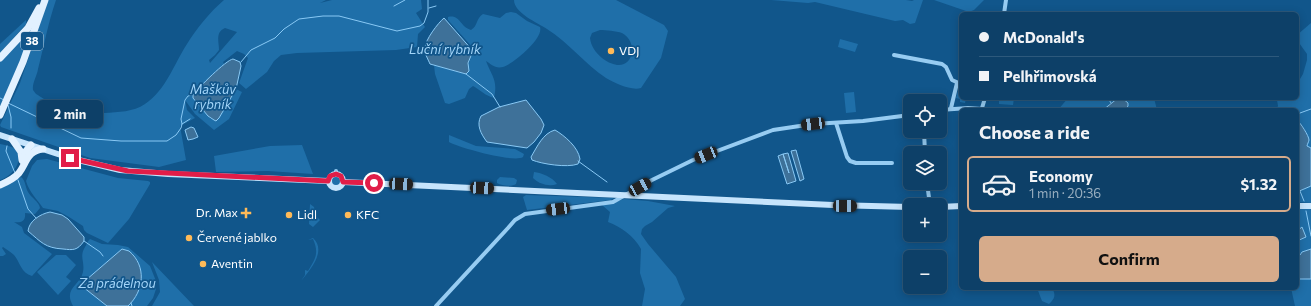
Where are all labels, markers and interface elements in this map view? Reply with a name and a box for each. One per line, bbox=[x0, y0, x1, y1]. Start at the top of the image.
text: McDonald's bbox=[1003, 28, 1084, 46]
road number: 38 bbox=[21, 32, 43, 50]
water label: Luční rybník bbox=[409, 41, 482, 57]
place label: VDJ bbox=[619, 43, 640, 58]
marker: VDJ bbox=[606, 46, 616, 56]
text: Pelhřimovská bbox=[1003, 67, 1097, 85]
water label: Maškův rybník bbox=[190, 81, 237, 112]
map controls bbox=[903, 94, 947, 294]
button: locate bbox=[903, 94, 947, 138]
callout: 2 min bbox=[37, 100, 103, 128]
text: 2 min bbox=[54, 106, 86, 122]
car bbox=[800, 117, 826, 131]
text: Choose a ride bbox=[979, 121, 1090, 143]
car bbox=[693, 145, 719, 165]
button: layers bbox=[903, 146, 947, 190]
route end bbox=[61, 149, 79, 167]
icon: car bbox=[981, 166, 1017, 202]
text: Economy bbox=[1029, 167, 1093, 185]
route start bbox=[365, 174, 383, 192]
text: $1.32 bbox=[1240, 175, 1277, 193]
car bbox=[627, 176, 653, 198]
car bbox=[389, 177, 413, 191]
car bbox=[470, 181, 494, 195]
text: 1 min · 20:36 bbox=[1029, 185, 1101, 201]
button: + bbox=[903, 198, 947, 242]
car bbox=[833, 200, 857, 212]
car bbox=[545, 202, 571, 216]
place label: Dr. Max bbox=[196, 205, 239, 219]
place label: Lidl bbox=[297, 207, 317, 221]
place label: KFC bbox=[356, 207, 379, 221]
marker: Dr. Max bbox=[241, 208, 251, 218]
marker: Lidl bbox=[284, 210, 294, 220]
marker: KFC bbox=[343, 210, 353, 220]
place label: Červené jablko bbox=[197, 230, 277, 244]
marker: Červené jablko bbox=[184, 233, 194, 243]
button: Confirm bbox=[979, 236, 1279, 282]
button: − bbox=[903, 250, 947, 294]
place label: Aventin bbox=[211, 256, 253, 270]
marker: Aventin bbox=[198, 259, 208, 269]
water label: Za prádelnou bbox=[77, 275, 156, 291]

